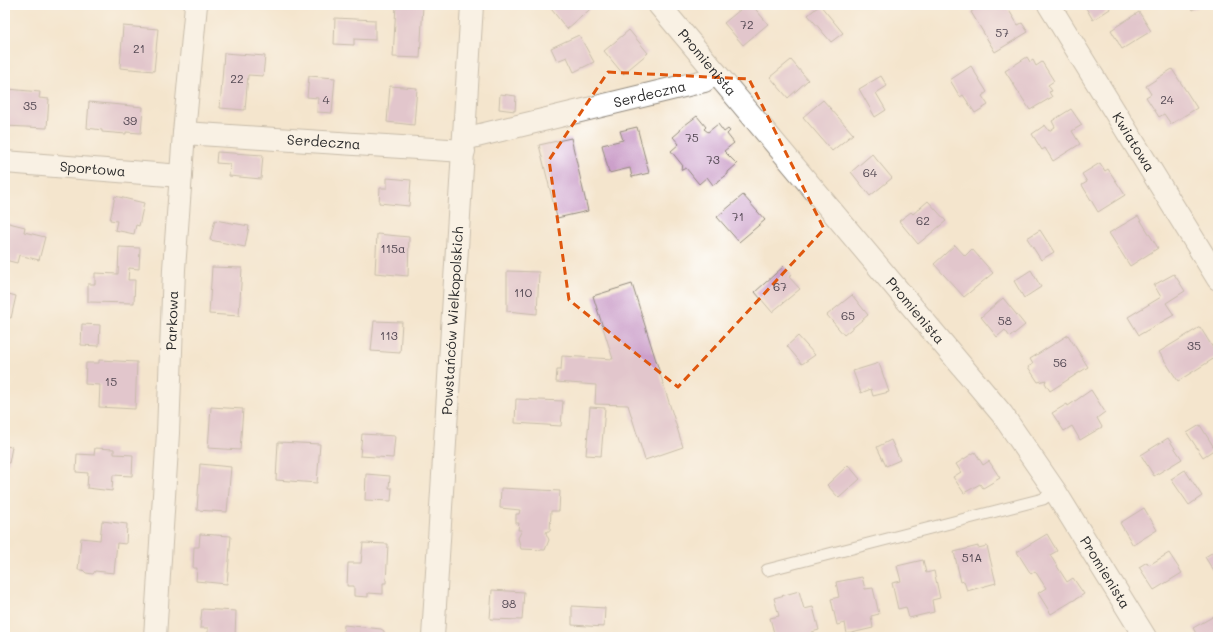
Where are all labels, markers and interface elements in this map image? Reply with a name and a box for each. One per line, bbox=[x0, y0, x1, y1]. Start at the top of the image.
house number: 72 bbox=[740, 16, 754, 32]
house number: 57 bbox=[995, 24, 1009, 40]
street label: Promienista bbox=[674, 25, 741, 100]
house number: 21 bbox=[133, 40, 145, 56]
house number: 22 bbox=[230, 70, 244, 86]
street label: Serdeczna bbox=[611, 76, 688, 112]
house number: 4 bbox=[322, 91, 330, 107]
house number: 24 bbox=[1160, 91, 1174, 107]
house number: 35 bbox=[23, 97, 37, 113]
street label: Kwiatowa bbox=[1108, 108, 1159, 175]
house number: 39 bbox=[123, 112, 137, 128]
house number: 75 bbox=[685, 129, 699, 145]
street label: Serdeczna bbox=[286, 130, 361, 153]
house number: 73 bbox=[706, 151, 720, 167]
street label: Sportowa bbox=[59, 156, 126, 181]
house number: 64 bbox=[863, 164, 877, 180]
house number: 71 bbox=[732, 208, 744, 224]
house number: 62 bbox=[916, 212, 930, 228]
street label: Powstańców Wielkopolskich bbox=[437, 226, 467, 415]
house number: 115a bbox=[380, 240, 406, 256]
street label: Promienista bbox=[882, 273, 949, 348]
house number: 67 bbox=[773, 278, 787, 294]
house number: 110 bbox=[514, 284, 533, 300]
street label: Parkowa bbox=[161, 290, 182, 351]
house number: 65 bbox=[841, 307, 855, 323]
house number: 58 bbox=[998, 312, 1012, 328]
house number: 113 bbox=[380, 327, 398, 343]
house number: 35 bbox=[1187, 337, 1201, 353]
house number: 56 bbox=[1053, 354, 1067, 370]
house number: 15 bbox=[105, 373, 117, 389]
street label: Promienista bbox=[1076, 532, 1135, 612]
house number: 51A bbox=[962, 549, 982, 565]
house number: 98 bbox=[502, 595, 516, 611]

